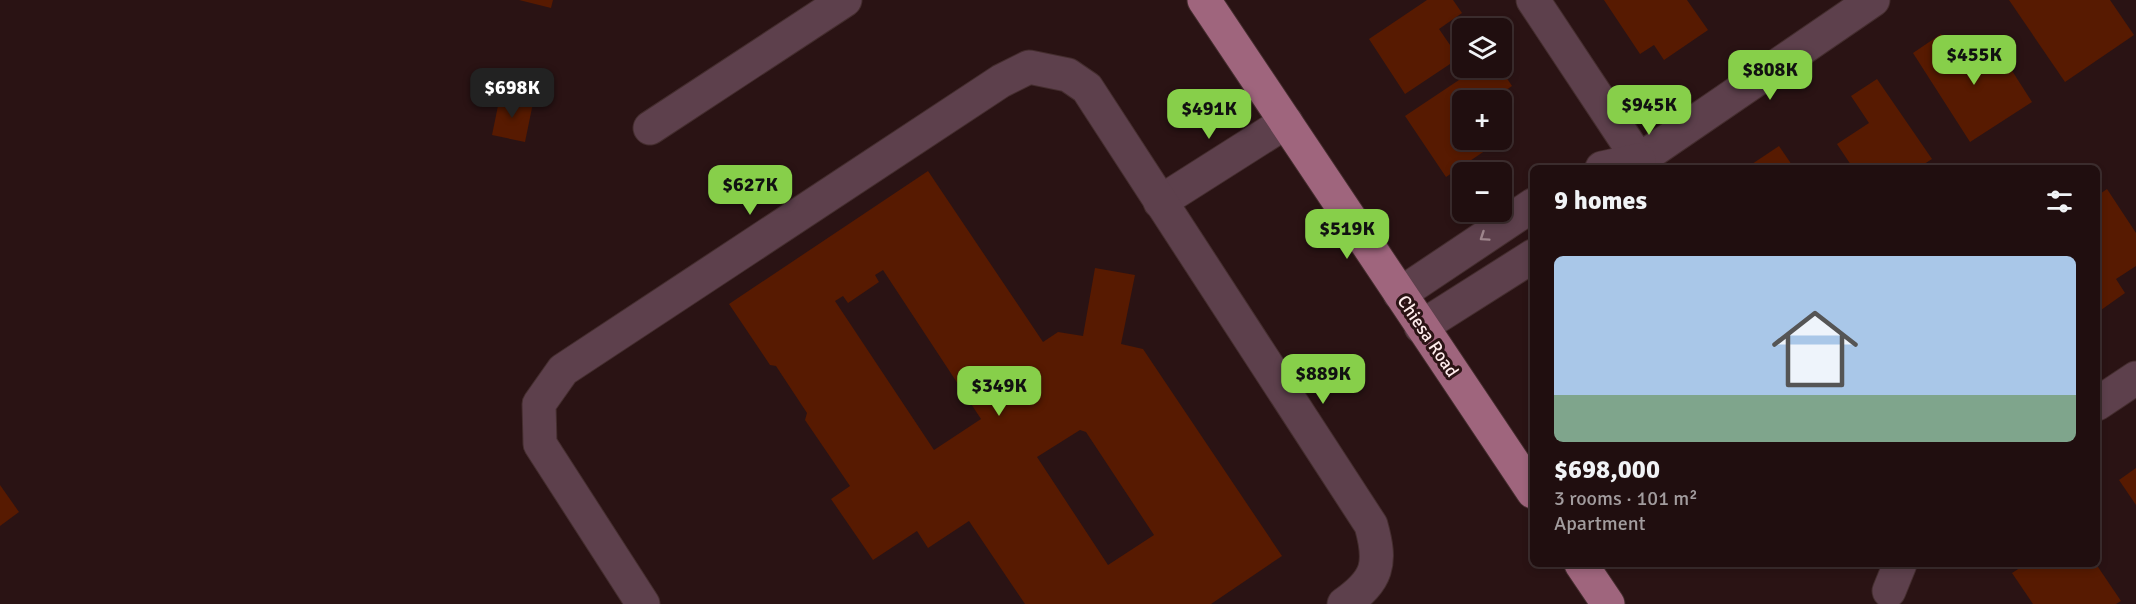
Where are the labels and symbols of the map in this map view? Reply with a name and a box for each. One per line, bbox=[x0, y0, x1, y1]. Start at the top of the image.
pin: $455K bbox=[1932, 35, 2016, 86]
pin: $808K bbox=[1728, 50, 1812, 101]
pin: $698K bbox=[470, 68, 554, 119]
pin: $945K bbox=[1607, 85, 1691, 136]
pin: $491K bbox=[1167, 89, 1251, 140]
pin: $627K bbox=[708, 165, 792, 216]
pin: $519K bbox=[1305, 209, 1389, 260]
one-way arrow bbox=[1480, 230, 1491, 241]
street label: Chiesa Road bbox=[1393, 291, 1463, 381]
pin: $889K bbox=[1281, 354, 1365, 405]
pin: $349K bbox=[957, 366, 1041, 417]

